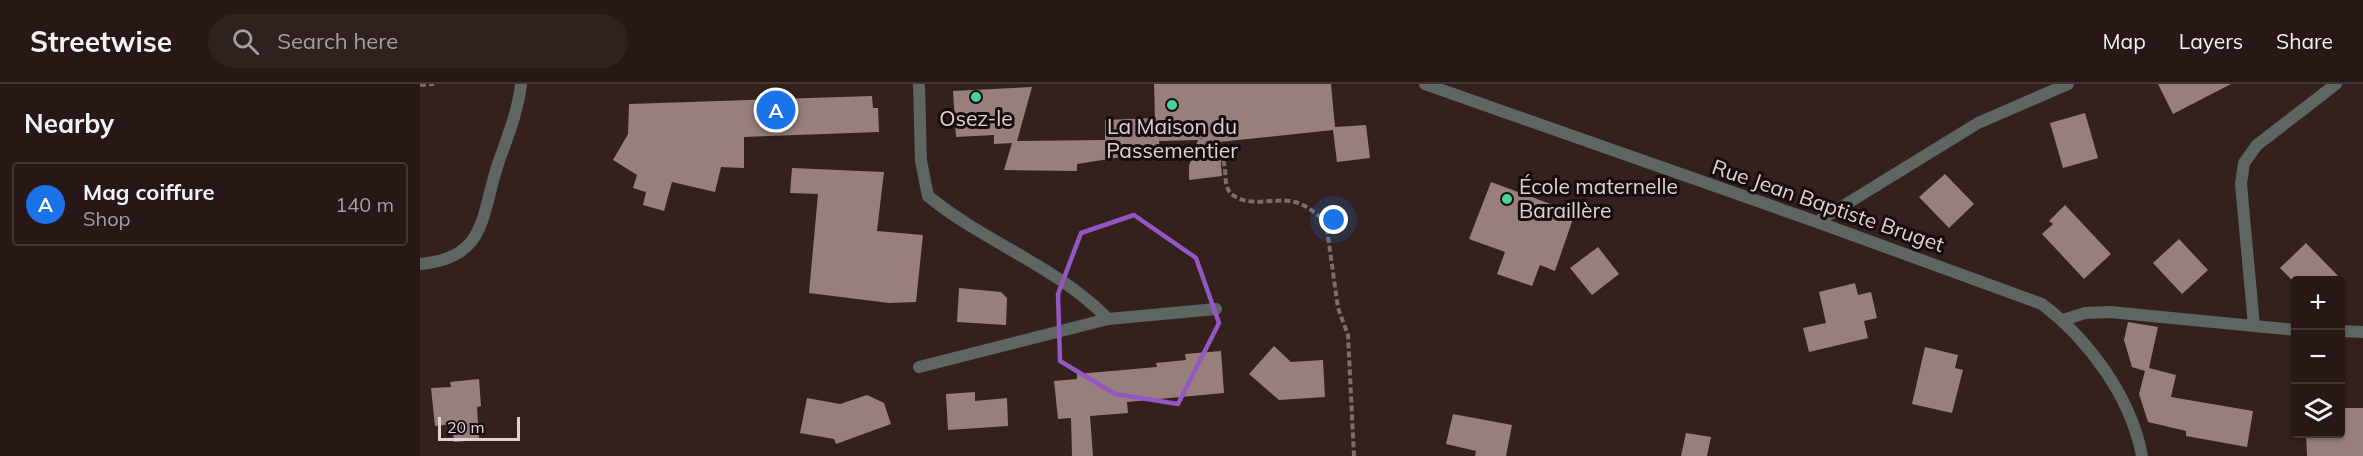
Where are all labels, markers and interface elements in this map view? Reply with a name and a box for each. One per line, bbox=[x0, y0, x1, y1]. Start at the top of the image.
search box bbox=[208, 14, 628, 68]
text: Streetwise bbox=[30, 24, 172, 59]
icon: search bbox=[229, 25, 262, 58]
text: Search here bbox=[277, 27, 398, 55]
text: Map bbox=[2103, 28, 2146, 54]
text: Layers bbox=[2179, 28, 2243, 54]
text: Share bbox=[2276, 28, 2333, 54]
pin: A bbox=[756, 87, 796, 132]
marker: Osez-le bbox=[969, 90, 983, 104]
marker: La Maison du Passementier bbox=[1165, 98, 1179, 112]
place label: Osez-le bbox=[939, 105, 1013, 131]
text: Nearby bbox=[24, 107, 114, 140]
place label: La Maison du Passementier bbox=[1106, 113, 1238, 163]
street label: Rue Jean Baptiste Bruget bbox=[1709, 153, 1948, 257]
place label: École maternelle Baraillère bbox=[1519, 173, 1678, 223]
text: Mag coiffure bbox=[83, 178, 214, 206]
text: A bbox=[38, 192, 53, 217]
text: 140 m bbox=[335, 192, 394, 217]
marker: École maternelle Baraillère bbox=[1500, 192, 1514, 206]
your location bbox=[1319, 205, 1348, 234]
text: Shop bbox=[83, 206, 131, 231]
map controls bbox=[2291, 276, 2345, 438]
button: + bbox=[2291, 276, 2345, 330]
button: − bbox=[2291, 330, 2345, 384]
button: layers bbox=[2291, 384, 2345, 438]
scale bar bbox=[438, 414, 520, 442]
text: 20 m bbox=[447, 417, 484, 437]

